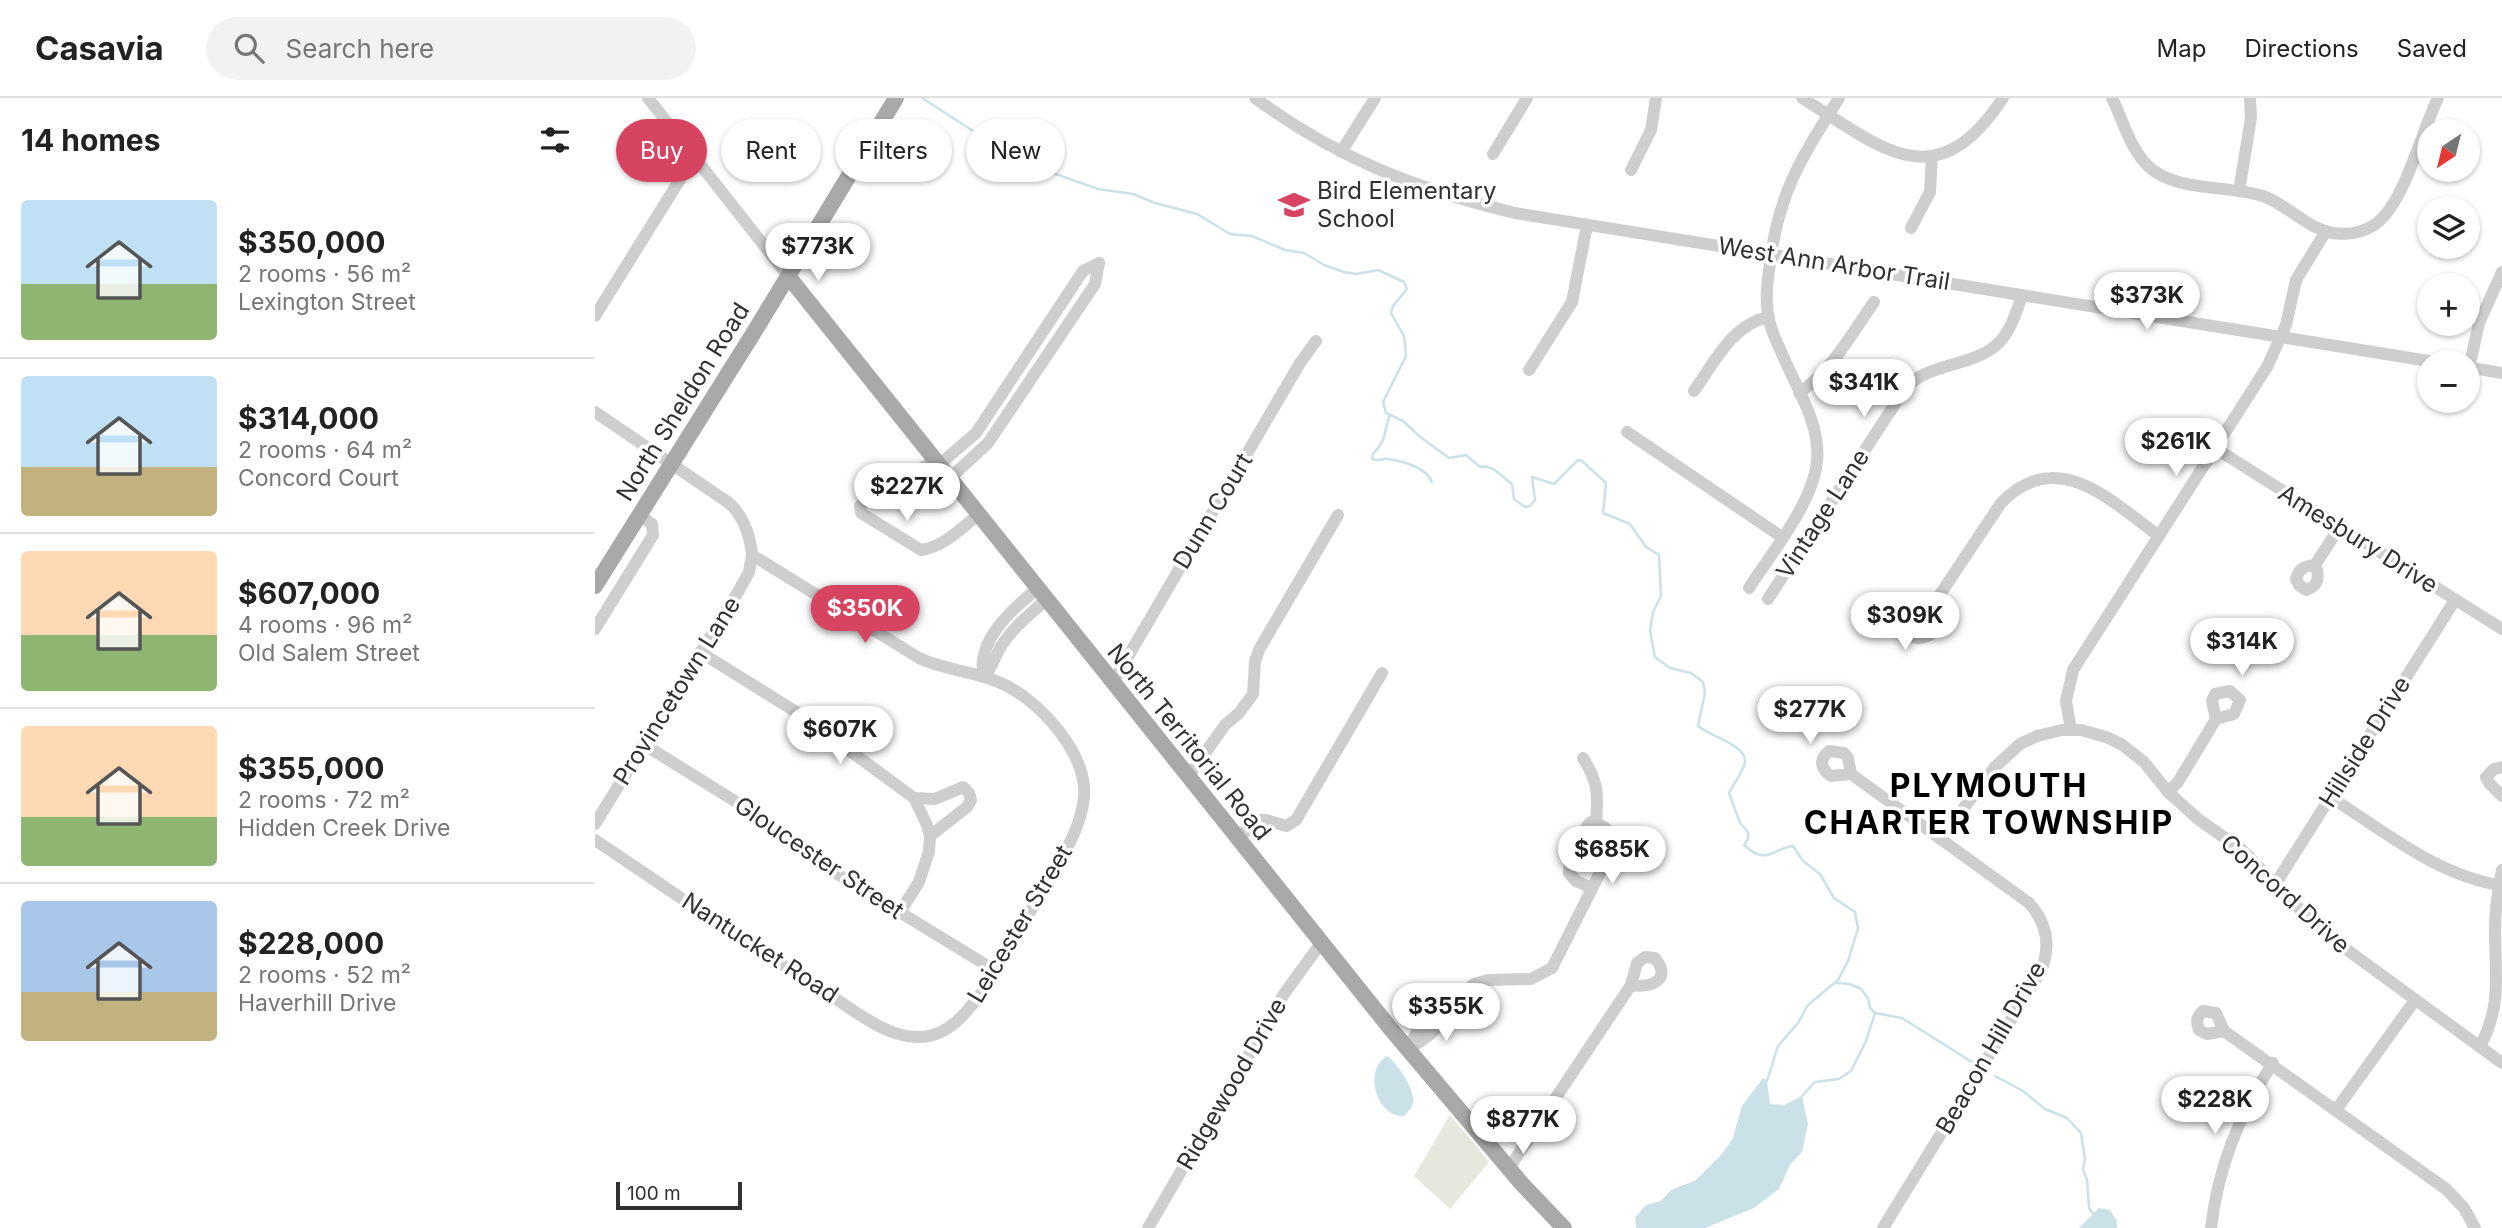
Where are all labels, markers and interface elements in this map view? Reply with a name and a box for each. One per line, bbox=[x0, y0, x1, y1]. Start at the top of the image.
search box bbox=[206, 17, 696, 80]
text: Casavia bbox=[35, 28, 164, 68]
icon: search bbox=[230, 29, 268, 67]
text: Search here bbox=[286, 33, 434, 64]
text: Map bbox=[2157, 34, 2206, 63]
text: Directions bbox=[2244, 34, 2359, 63]
text: Saved bbox=[2397, 34, 2467, 63]
chip: Buy bbox=[616, 119, 707, 182]
chip: Rent bbox=[721, 119, 821, 182]
chip: Filters bbox=[835, 119, 952, 182]
chip: New bbox=[966, 119, 1065, 182]
north arrow bbox=[2417, 119, 2480, 182]
map controls bbox=[2417, 119, 2480, 413]
icon: filters bbox=[536, 121, 574, 159]
text: 14 homes bbox=[21, 122, 160, 158]
place label: Bird Elementary School bbox=[1317, 176, 1496, 233]
school or university icon: Bird Elementary School bbox=[1277, 188, 1311, 222]
button: layers bbox=[2417, 196, 2480, 259]
pin: $773K bbox=[769, 223, 867, 283]
text: $350,000 bbox=[238, 224, 385, 260]
icon: home bbox=[77, 228, 161, 312]
street label: West Ann Arbor Trail bbox=[1716, 231, 1952, 296]
text: $773K bbox=[781, 232, 855, 260]
text: 2 rooms · 56 m² bbox=[238, 260, 411, 288]
pin: $373K bbox=[2098, 272, 2196, 332]
button: + bbox=[2417, 273, 2480, 336]
text: $373K bbox=[2110, 281, 2184, 309]
text: Lexington Street bbox=[238, 288, 416, 316]
street label: North Sheldon Road bbox=[610, 297, 755, 506]
button: − bbox=[2417, 350, 2480, 413]
pin: $341K bbox=[1815, 360, 1913, 419]
text: $341K bbox=[1828, 368, 1900, 396]
text: $314,000 bbox=[238, 400, 379, 436]
icon: home bbox=[77, 404, 161, 488]
pin: $261K bbox=[2127, 418, 2225, 478]
text: $261K bbox=[2141, 427, 2211, 455]
text: 2 rooms · 64 m² bbox=[238, 436, 412, 464]
street label: Vintage Lane bbox=[1770, 443, 1875, 584]
street label: Dunn Court bbox=[1167, 447, 1259, 574]
text: Concord Court bbox=[238, 464, 399, 492]
pin: $227K bbox=[858, 464, 956, 523]
text: $227K bbox=[870, 472, 944, 500]
street label: Amesbury Drive bbox=[2273, 478, 2443, 599]
text: $607,000 bbox=[238, 575, 380, 611]
icon: home bbox=[77, 579, 161, 663]
pin: $350K bbox=[816, 586, 914, 645]
street label: Provincetown Lane bbox=[607, 591, 746, 790]
pin: $309K bbox=[1856, 592, 1954, 652]
text: $350K bbox=[827, 594, 903, 622]
text: $309K bbox=[1867, 601, 1943, 629]
text: 4 rooms · 96 m² bbox=[238, 611, 412, 639]
pin: $314K bbox=[2193, 618, 2291, 678]
text: $314K bbox=[2206, 627, 2278, 655]
street label: North Territorial Road bbox=[1101, 638, 1277, 846]
text: Old Salem Street bbox=[238, 639, 420, 667]
street label: Hillside Drive bbox=[2313, 671, 2416, 812]
pin: $277K bbox=[1761, 686, 1859, 746]
text: $277K bbox=[1773, 695, 1847, 723]
pin: $607K bbox=[791, 706, 889, 766]
text: $607K bbox=[803, 715, 877, 743]
text: $355,000 bbox=[238, 750, 385, 786]
icon: home bbox=[77, 754, 161, 838]
district label: PLYMOUTH CHARTER TOWNSHIP bbox=[1804, 766, 2174, 842]
text: 2 rooms · 72 m² bbox=[238, 786, 410, 814]
street label: Gloucester Street bbox=[729, 790, 909, 925]
text: Hidden Creek Drive bbox=[238, 814, 450, 842]
pin: $685K bbox=[1563, 826, 1661, 886]
street label: Concord Drive bbox=[2215, 828, 2356, 959]
text: $685K bbox=[1574, 835, 1650, 863]
street label: Leicester Street bbox=[961, 839, 1078, 1008]
street label: Nantucket Road bbox=[677, 886, 844, 1009]
text: $228,000 bbox=[238, 925, 384, 961]
icon: home bbox=[77, 929, 161, 1013]
street label: Beacon Hill Drive bbox=[1930, 956, 2052, 1139]
text: 2 rooms · 52 m² bbox=[238, 961, 411, 989]
pin: $355K bbox=[1397, 984, 1495, 1043]
text: Haverhill Drive bbox=[238, 989, 396, 1017]
text: $355K bbox=[1408, 992, 1484, 1020]
street label: Ridgewood Drive bbox=[1171, 993, 1292, 1175]
pin: $228K bbox=[2166, 1076, 2264, 1136]
text: $228K bbox=[2177, 1085, 2253, 1113]
pin: $877K bbox=[1474, 1096, 1572, 1156]
text: $877K bbox=[1486, 1105, 1560, 1133]
scale bar bbox=[616, 1179, 742, 1211]
text: 100 m bbox=[627, 1182, 681, 1205]

